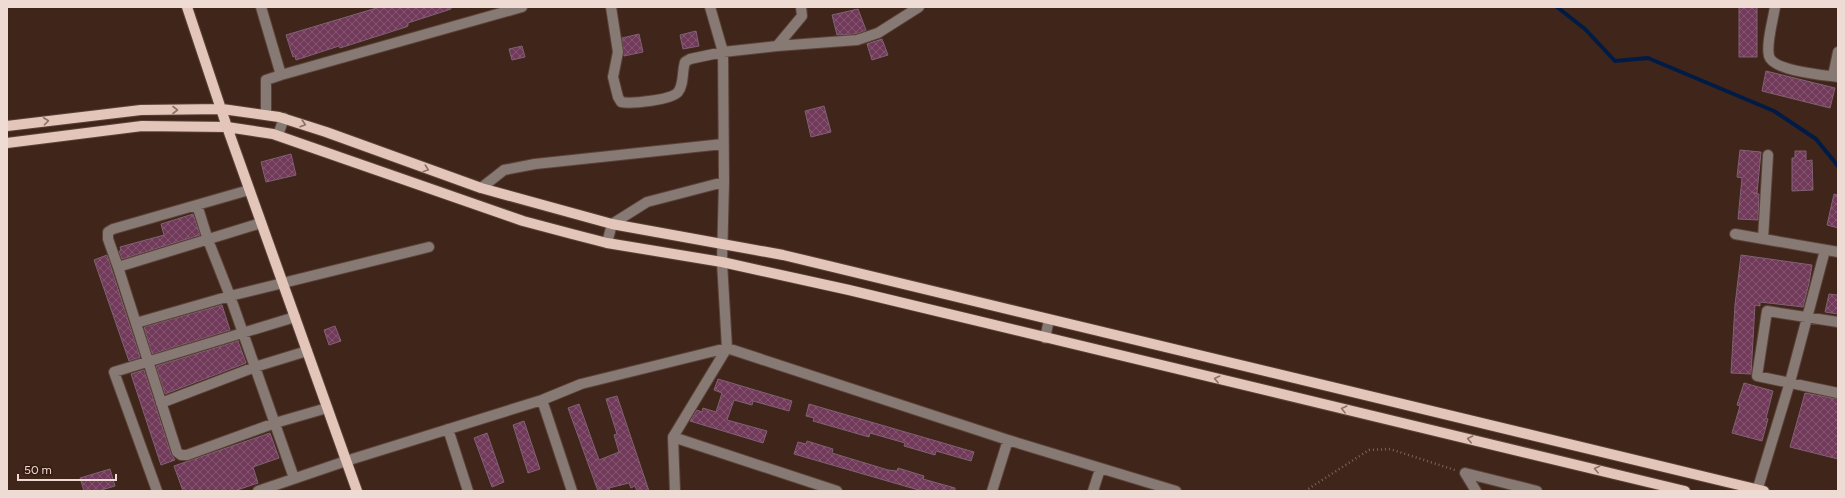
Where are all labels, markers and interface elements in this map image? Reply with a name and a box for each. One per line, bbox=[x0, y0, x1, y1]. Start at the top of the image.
one-way arrow bbox=[172, 106, 178, 114]
one-way arrow bbox=[43, 117, 49, 126]
one-way arrow bbox=[300, 120, 307, 128]
one-way arrow bbox=[422, 164, 429, 172]
one-way arrow bbox=[1214, 375, 1220, 383]
one-way arrow bbox=[1341, 405, 1347, 413]
one-way arrow bbox=[1467, 435, 1473, 443]
scale bar bbox=[18, 456, 116, 482]
text: 50 m bbox=[24, 463, 52, 477]
one-way arrow bbox=[1593, 466, 1600, 474]

